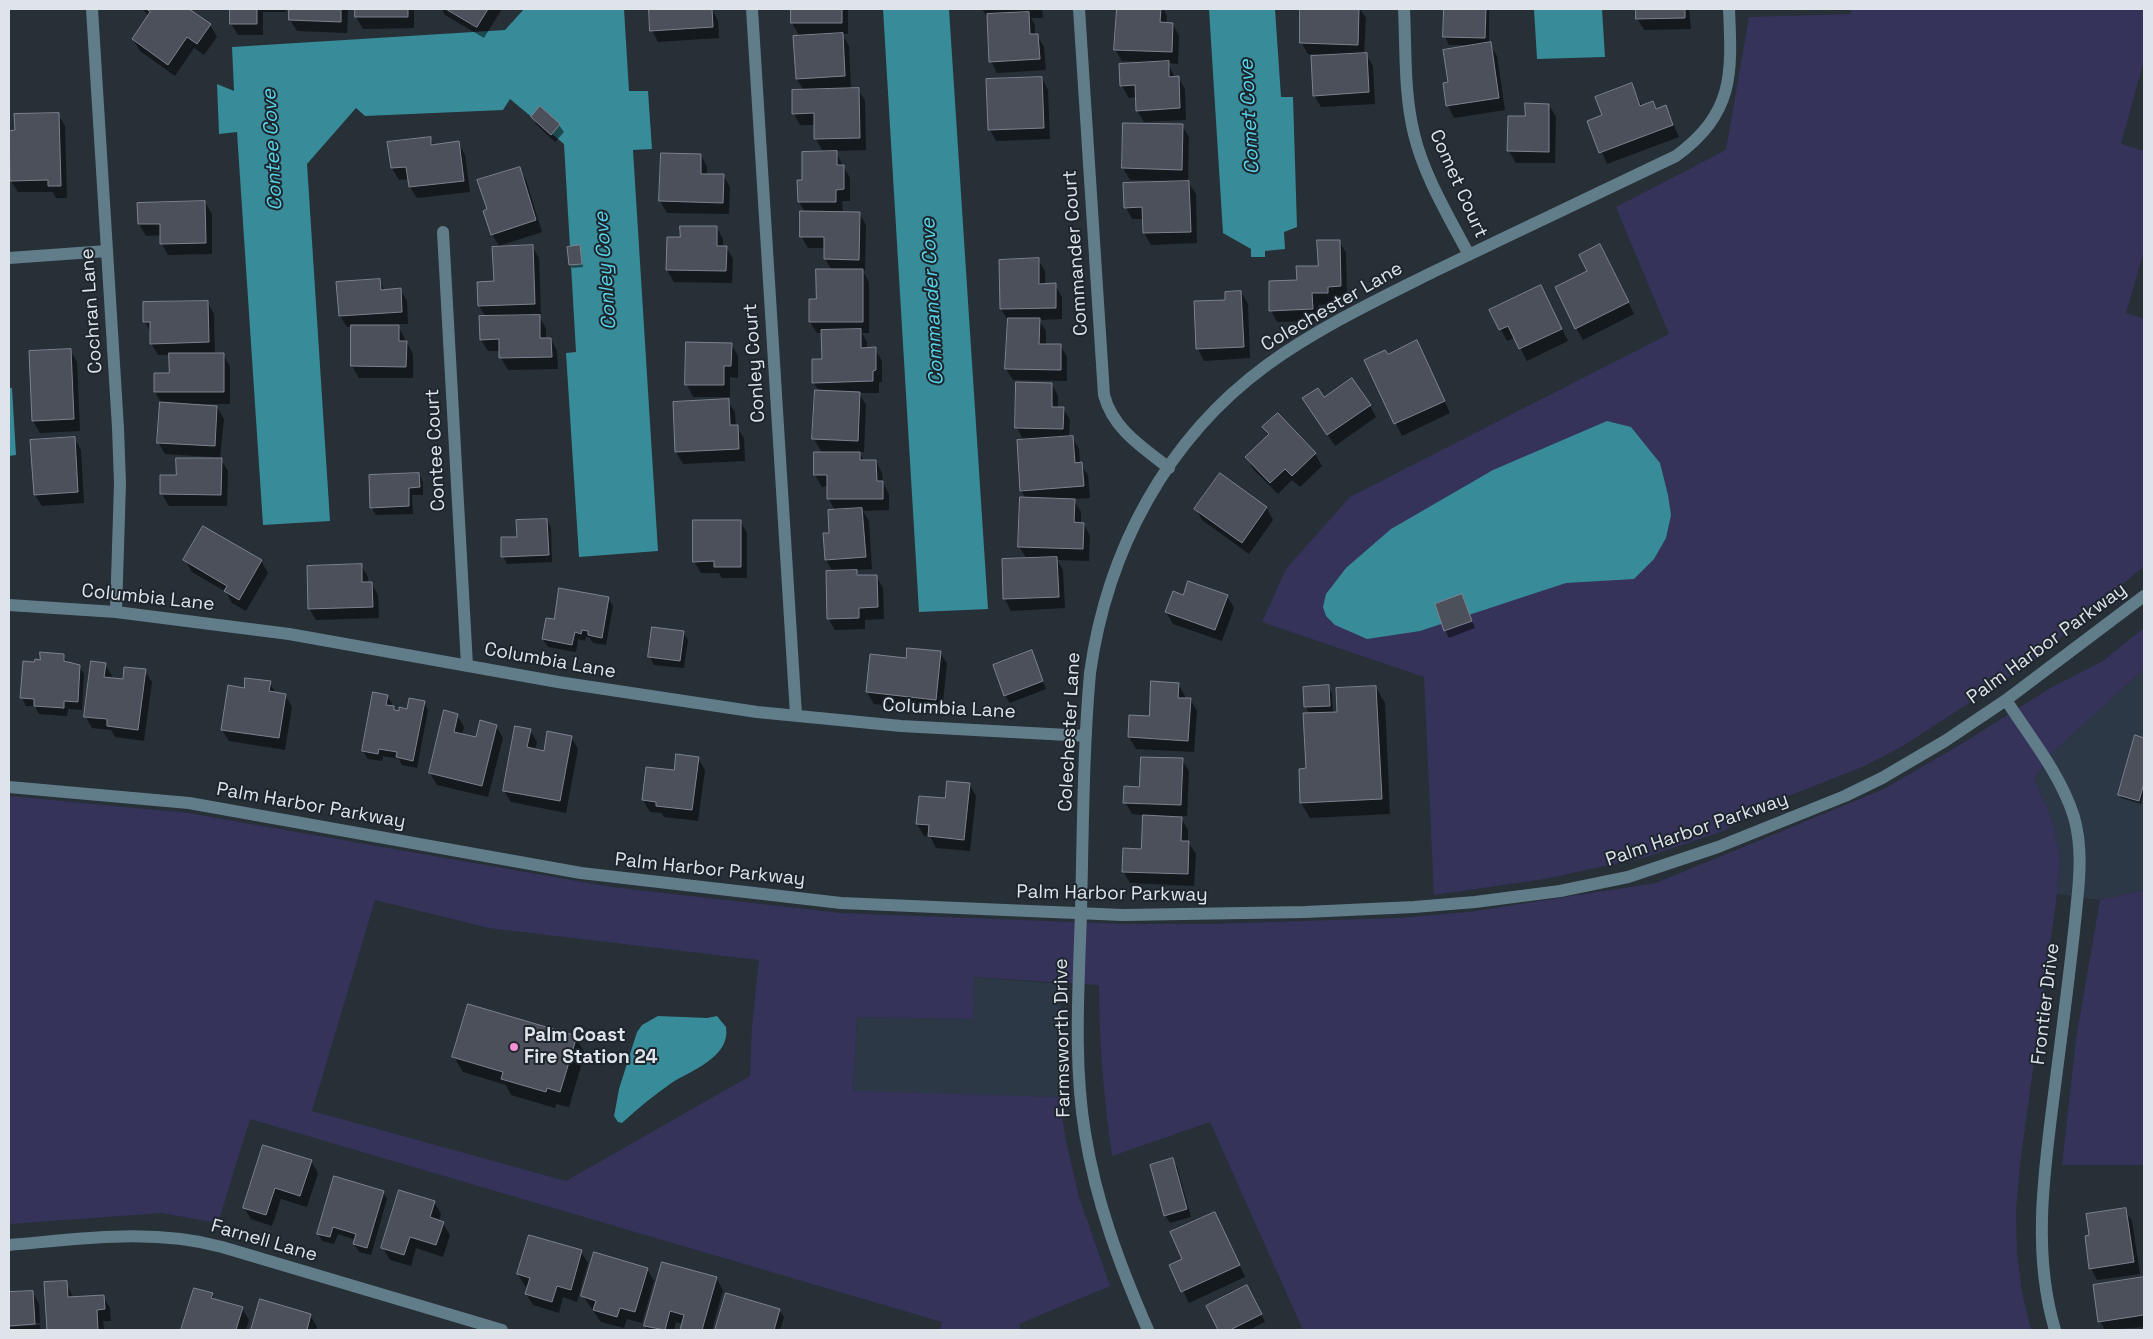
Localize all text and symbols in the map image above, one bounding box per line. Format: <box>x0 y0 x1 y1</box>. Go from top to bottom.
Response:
water label: Comet Cove <box>1235 59 1265 175</box>
water label: Contee Cove <box>258 89 288 211</box>
street label: Comet Court <box>1424 126 1492 242</box>
street label: Commander Court <box>1059 169 1093 337</box>
water label: Conley Cove <box>590 211 622 331</box>
water label: Commander Cove <box>917 218 949 386</box>
street label: Cochran Lane <box>76 248 108 374</box>
street label: Colechester Lane <box>1257 257 1407 357</box>
street label: Conley Court <box>739 303 771 423</box>
street label: Contee Court <box>421 388 451 512</box>
street label: Palm Harbor Parkway <box>1963 579 2131 709</box>
street label: Columbia Lane <box>80 580 216 616</box>
street label: Columbia Lane <box>482 638 618 684</box>
street label: Colechester Lane <box>1054 652 1086 812</box>
street label: Columbia Lane <box>882 694 1016 724</box>
street label: Palm Harbor Parkway <box>215 778 407 834</box>
street label: Palm Harbor Parkway <box>1603 788 1791 872</box>
street label: Palm Harbor Parkway <box>614 849 806 891</box>
street label: Palm Harbor Parkway <box>1016 881 1208 907</box>
street label: Frontier Drive <box>2027 942 2065 1066</box>
street label: Farmsworth Drive <box>1050 958 1076 1118</box>
place label: Palm Coast Fire Station 24 <box>524 1025 658 1069</box>
marker: Palm Coast Fire Station 24 <box>508 1041 520 1053</box>
street label: Farnell Lane <box>208 1215 320 1267</box>

